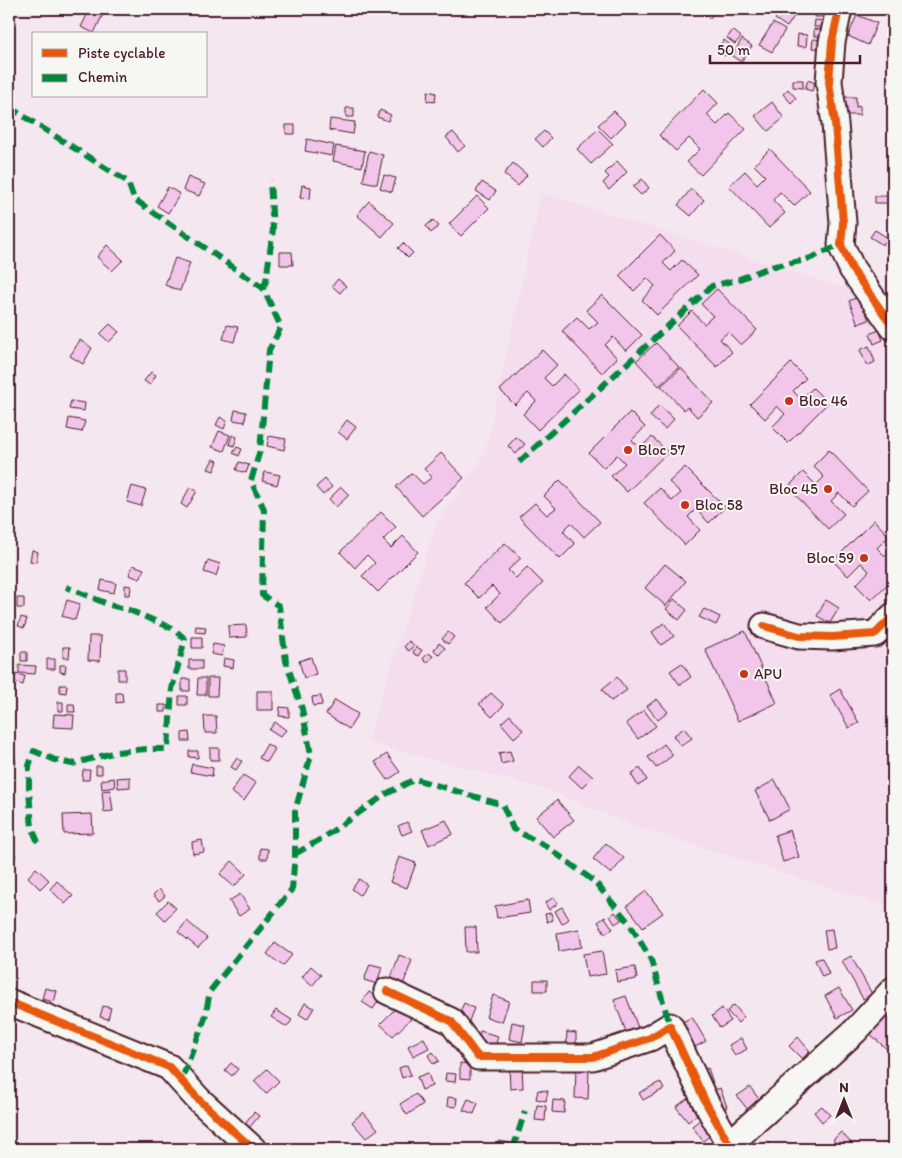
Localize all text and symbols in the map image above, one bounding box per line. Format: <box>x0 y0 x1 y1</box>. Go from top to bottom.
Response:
legend <box>32 32 208 98</box>
scale bar <box>710 32 860 64</box>
text: 50 m <box>717 41 750 59</box>
text: Piste cyclable <box>78 44 165 62</box>
text: Chemin <box>78 68 128 86</box>
place label: Bloc 46 <box>799 392 848 410</box>
marker: Bloc 46 <box>783 395 795 407</box>
place label: Bloc 57 <box>638 441 686 459</box>
marker: Bloc 57 <box>622 444 634 456</box>
place label: Bloc 45 <box>769 480 818 498</box>
marker: Bloc 45 <box>822 483 834 495</box>
place label: Bloc 58 <box>695 496 743 514</box>
marker: Bloc 58 <box>679 499 691 511</box>
place label: Bloc 59 <box>806 549 854 567</box>
marker: Bloc 59 <box>858 552 870 564</box>
place label: APU <box>754 665 782 683</box>
marker: APU <box>738 668 750 680</box>
north arrow <box>820 1076 870 1126</box>
text: N <box>839 1079 849 1096</box>

